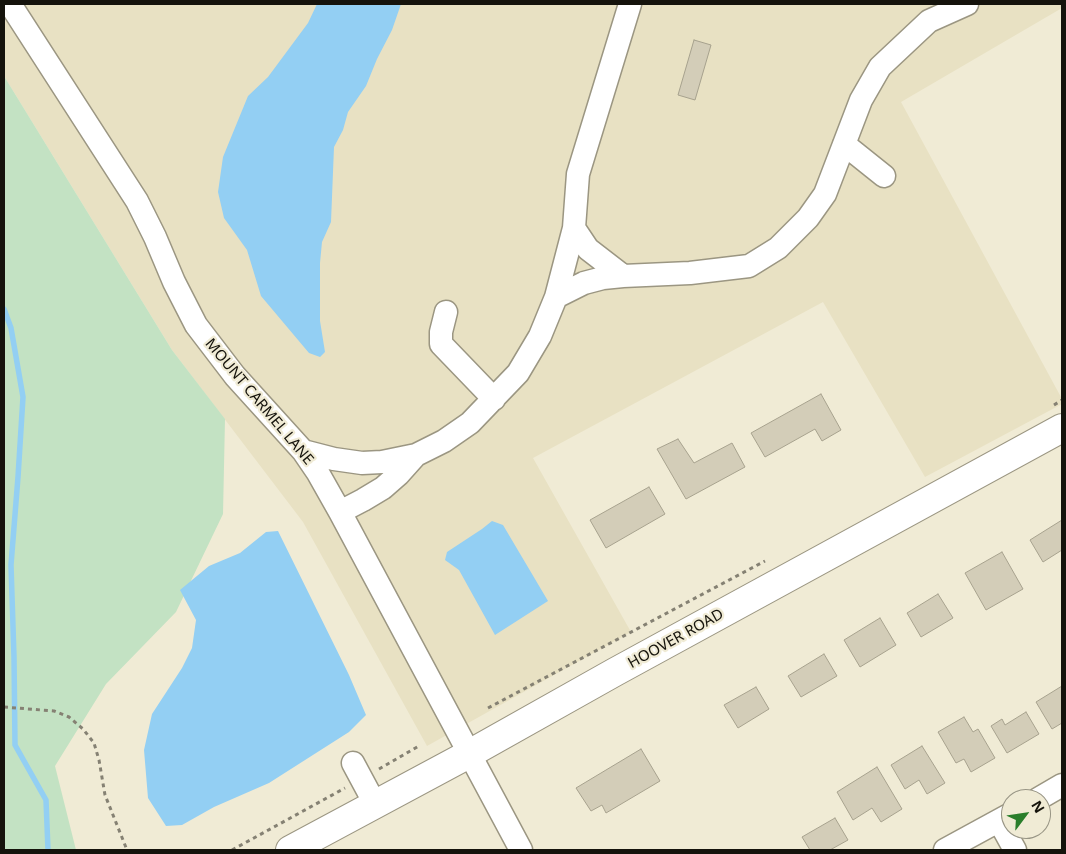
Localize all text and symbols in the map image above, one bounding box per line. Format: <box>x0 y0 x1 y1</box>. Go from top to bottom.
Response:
street label: MOUNT CARMEL LANE <box>201 335 317 469</box>
street label: HOOVER ROAD <box>625 605 727 673</box>
north arrow <box>1001 789 1051 839</box>
text: N <box>1027 797 1050 816</box>

